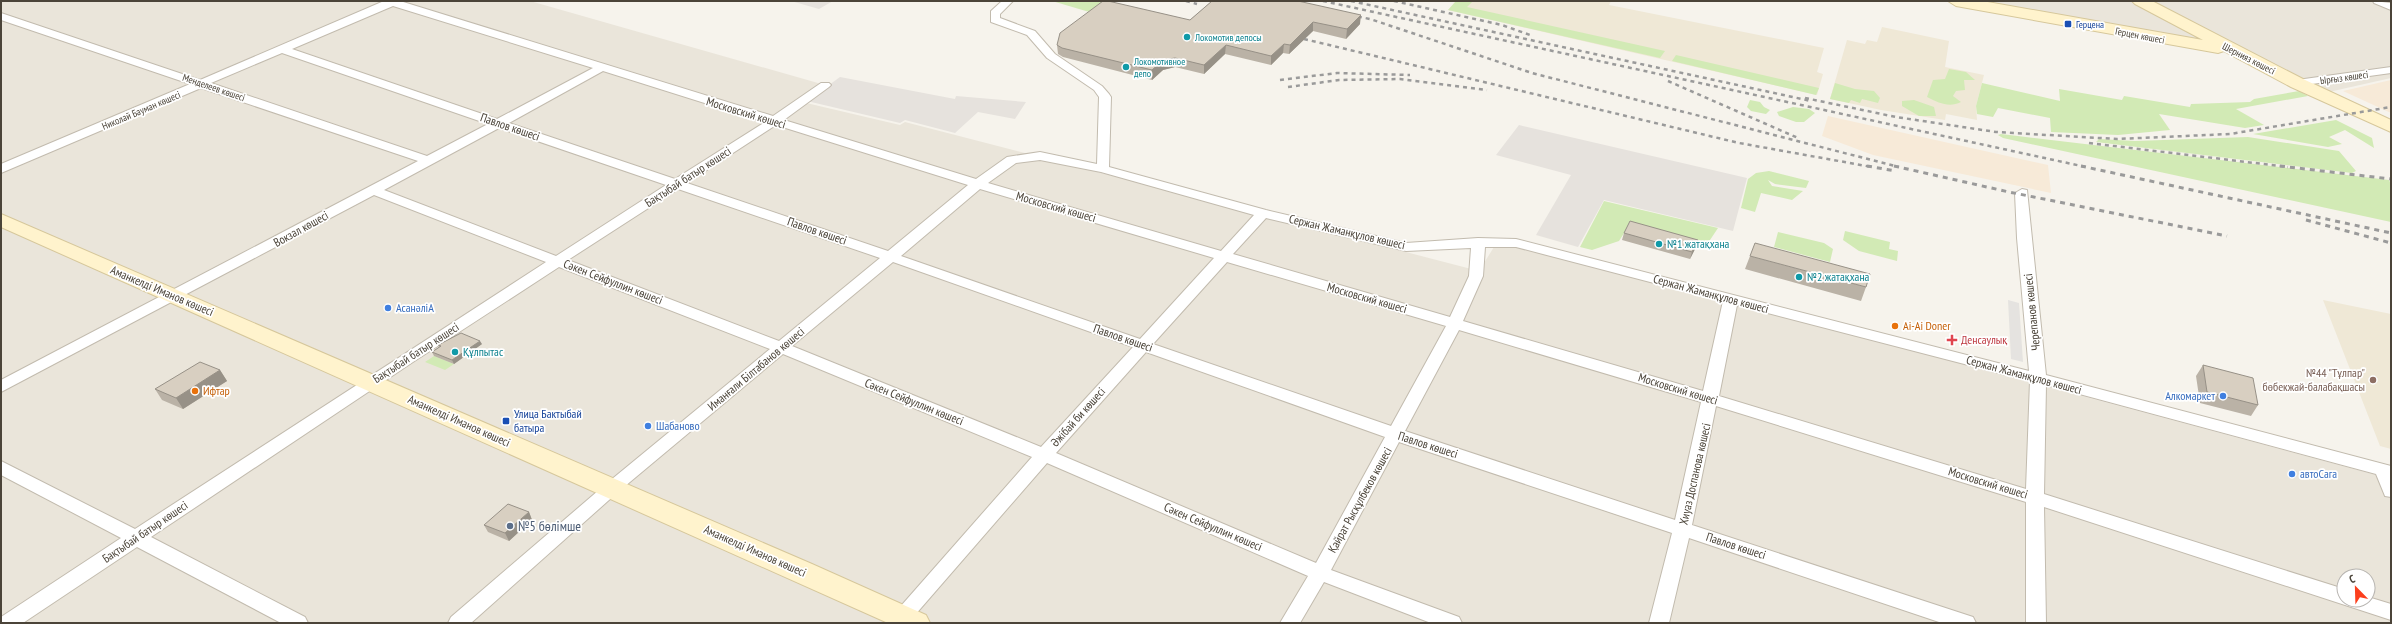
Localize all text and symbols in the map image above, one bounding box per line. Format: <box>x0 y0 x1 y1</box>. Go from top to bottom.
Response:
place label: Герцена <box>2076 18 2104 31</box>
marker: Герцена <box>2063 19 2073 29</box>
street label: Герцен көшесі <box>2114 24 2166 47</box>
place label: Локомотив депосы <box>1194 31 1262 44</box>
marker: Локомотив депосы <box>1182 32 1192 42</box>
street label: Шернияз көшесі <box>2220 40 2277 77</box>
place label: Локомотивное депо <box>1133 55 1185 80</box>
marker: Локомотивное депо <box>1121 62 1131 72</box>
street label: Ырғыз көшесі <box>2319 68 2369 87</box>
street label: Менделеев көшесі <box>181 71 247 104</box>
street label: Николай Бауман көшесі <box>100 88 182 133</box>
street label: Московский көшесі <box>705 93 788 132</box>
street label: Павлов көшесі <box>478 109 542 144</box>
street label: Бақтыбай батыр көшесі <box>642 143 734 210</box>
street label: Московский көшесі <box>1015 188 1098 225</box>
street label: Вокзал көшесі <box>271 207 331 250</box>
street label: Сержан Жаманқұлов көшесі <box>1288 211 1407 252</box>
street label: Павлов көшесі <box>785 213 849 248</box>
place label: №1 жатақхана <box>1667 236 1730 251</box>
marker: №1 жатақхана <box>1654 239 1664 249</box>
street label: Сәкен Сейфуллин көшесі <box>561 256 665 307</box>
street label: Аманкелді Иманов көшесі <box>108 262 216 319</box>
place label: №2 жатақхана <box>1807 269 1870 284</box>
street label: Сержан Жаманқұлов көшесі <box>1652 271 1770 316</box>
marker: №2 жатақхана <box>1794 272 1804 282</box>
street label: Черепанов көшесі <box>2020 273 2043 351</box>
street label: Московский көшесі <box>1326 279 1409 316</box>
place label: АсанәліА <box>396 300 434 315</box>
marker: АсанәліА <box>383 303 393 313</box>
place label: Ai-Ai Doner <box>1903 318 1951 333</box>
street label: Бақтыбай батыр көшесі <box>370 319 462 386</box>
street label: Павлов көшесі <box>1091 320 1155 355</box>
marker: Ai-Ai Doner <box>1890 321 1900 331</box>
street label: Иманғали Білтабанов көшесі <box>704 324 807 414</box>
place label: Денсаулық <box>1961 332 2007 347</box>
marker: Денсаулық <box>1946 334 1958 346</box>
place label: Құлпытас <box>463 344 504 359</box>
marker: Құлпытас <box>450 347 460 357</box>
street label: Сержан Жаманқұлов көшесі <box>1965 352 2083 397</box>
place label: №44 "Тұлпар" бөбекжай-балабақшасы <box>2263 365 2365 394</box>
street label: Московский көшесі <box>1637 369 1720 408</box>
street label: Сәкен Сейфуллин көшесі <box>863 375 966 428</box>
marker: №44 "Тұлпар" бөбекжай-балабақшасы <box>2368 375 2378 385</box>
place label: Ифтар <box>203 383 230 398</box>
street label: Әжібай би көшесі <box>1047 384 1108 449</box>
marker: Ифтар <box>190 386 200 396</box>
place label: Алкомаркет <box>2165 388 2215 403</box>
street label: Аманкелді Иманов көшесі <box>406 391 513 450</box>
marker: Алкомаркет <box>2218 391 2228 401</box>
place label: Улица Бактыбай батыра <box>514 406 582 435</box>
marker: Улица Бактыбай батыра <box>501 416 511 426</box>
place label: Шабаново <box>656 418 700 433</box>
marker: Шабаново <box>643 421 653 431</box>
street label: Хиуаз Доспанова көшесі <box>1676 422 1714 526</box>
street label: Павлов көшесі <box>1396 428 1460 461</box>
street label: Қайрат Рысқұлбеков көшесі <box>1324 444 1395 555</box>
street label: Московский көшесі <box>1947 463 2030 502</box>
place label: автоСага <box>2300 466 2337 481</box>
marker: автоСага <box>2287 469 2297 479</box>
street label: Бақтыбай батыр көшесі <box>99 497 190 566</box>
street label: Сәкен Сейфуллин көшесі <box>1162 499 1265 554</box>
place label: №5 бөлімше <box>518 517 581 535</box>
marker: №5 бөлімше <box>505 521 515 531</box>
street label: Аманкелді Иманов көшесі <box>702 521 809 580</box>
street label: Павлов көшесі <box>1704 529 1768 562</box>
north arrow <box>2336 568 2376 608</box>
text: С <box>2347 571 2357 586</box>

